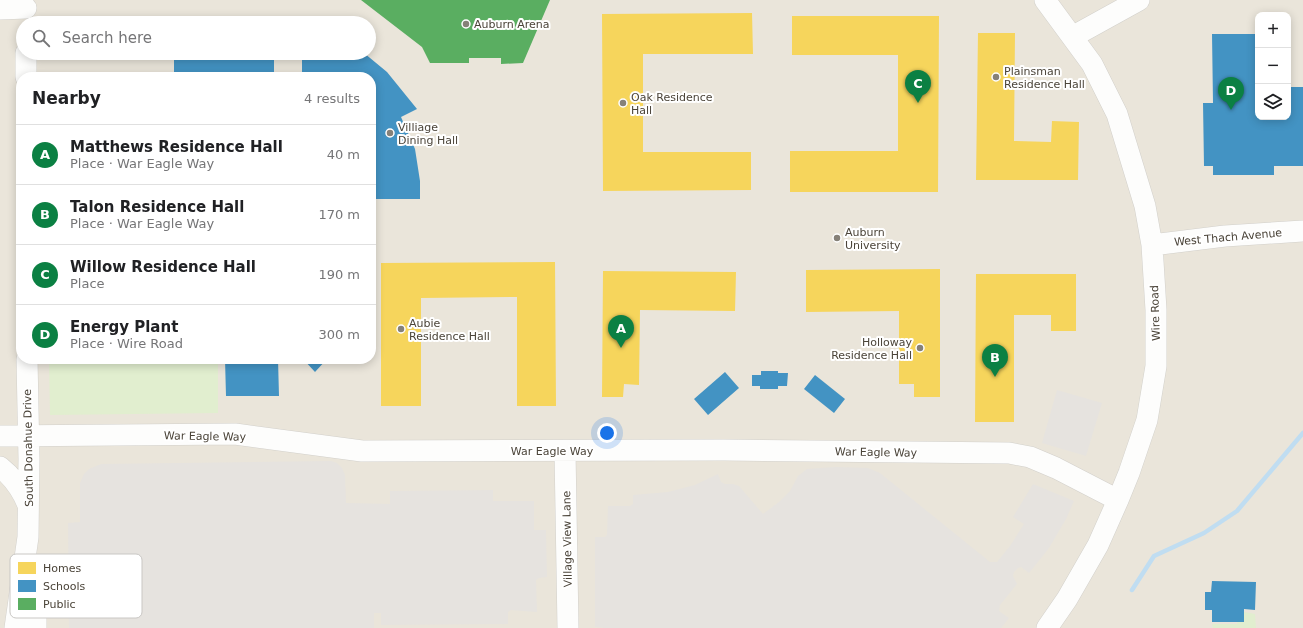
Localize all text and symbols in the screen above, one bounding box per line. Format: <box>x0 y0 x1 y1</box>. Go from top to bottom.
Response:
map controls <box>1255 12 1291 120</box>
button: + <box>1255 12 1291 48</box>
search box <box>16 16 376 60</box>
place label: Auburn Arena <box>474 18 550 31</box>
marker: Auburn Arena <box>461 19 471 29</box>
icon: search <box>30 27 52 49</box>
text: Search here <box>62 29 152 47</box>
button: − <box>1255 48 1291 84</box>
place label: Plainsman Residence Hall <box>1004 65 1085 91</box>
pin: C <box>905 70 931 103</box>
marker: Plainsman Residence Hall <box>991 72 1001 82</box>
pin: D <box>1218 77 1244 110</box>
button: layers <box>1255 84 1291 120</box>
text: Nearby <box>32 88 101 108</box>
text: 4 results <box>304 91 360 106</box>
place label: Oak Residence Hall <box>631 91 713 117</box>
marker: Oak Residence Hall <box>618 98 628 108</box>
place label: Villiage Dining Hall <box>398 121 458 147</box>
marker: Villiage Dining Hall <box>385 128 395 138</box>
text: Matthews Residence Hall <box>70 138 283 156</box>
text: A <box>40 147 50 162</box>
text: 40 m <box>327 147 360 162</box>
text: Place · War Eagle Way <box>70 156 214 171</box>
text: Talon Residence Hall <box>70 198 244 216</box>
text: B <box>40 207 50 222</box>
text: 170 m <box>318 207 360 222</box>
text: Place · War Eagle Way <box>70 216 214 231</box>
place label: Auburn University <box>845 226 901 252</box>
street label: West Thach Avenue <box>1174 226 1283 249</box>
marker: Auburn University <box>832 233 842 243</box>
text: Willow Residence Hall <box>70 258 256 276</box>
text: C <box>40 267 50 282</box>
text: 190 m <box>318 267 360 282</box>
text: Place <box>70 276 105 291</box>
street label: Wire Road <box>1148 285 1163 341</box>
pin: A <box>608 315 634 348</box>
place label: Aubie Residence Hall <box>409 317 490 343</box>
text: Energy Plant <box>70 318 178 336</box>
marker: Aubie Residence Hall <box>396 324 406 334</box>
text: D <box>40 327 50 342</box>
text: 300 m <box>318 327 360 342</box>
text: Place · Wire Road <box>70 336 183 351</box>
place label: Holloway Residence Hall <box>831 336 912 362</box>
marker: Holloway Residence Hall <box>915 343 925 353</box>
pin: B <box>982 344 1008 377</box>
street label: South Donahue Drive <box>21 389 36 507</box>
your location <box>597 423 617 443</box>
street label: War Eagle Way <box>164 429 247 444</box>
street label: War Eagle Way <box>511 445 594 458</box>
street label: War Eagle Way <box>835 445 918 460</box>
street label: Village View Lane <box>560 490 575 587</box>
legend <box>10 554 142 618</box>
text: Homes <box>43 562 81 575</box>
text: Schools <box>43 580 86 593</box>
text: Public <box>43 598 76 611</box>

